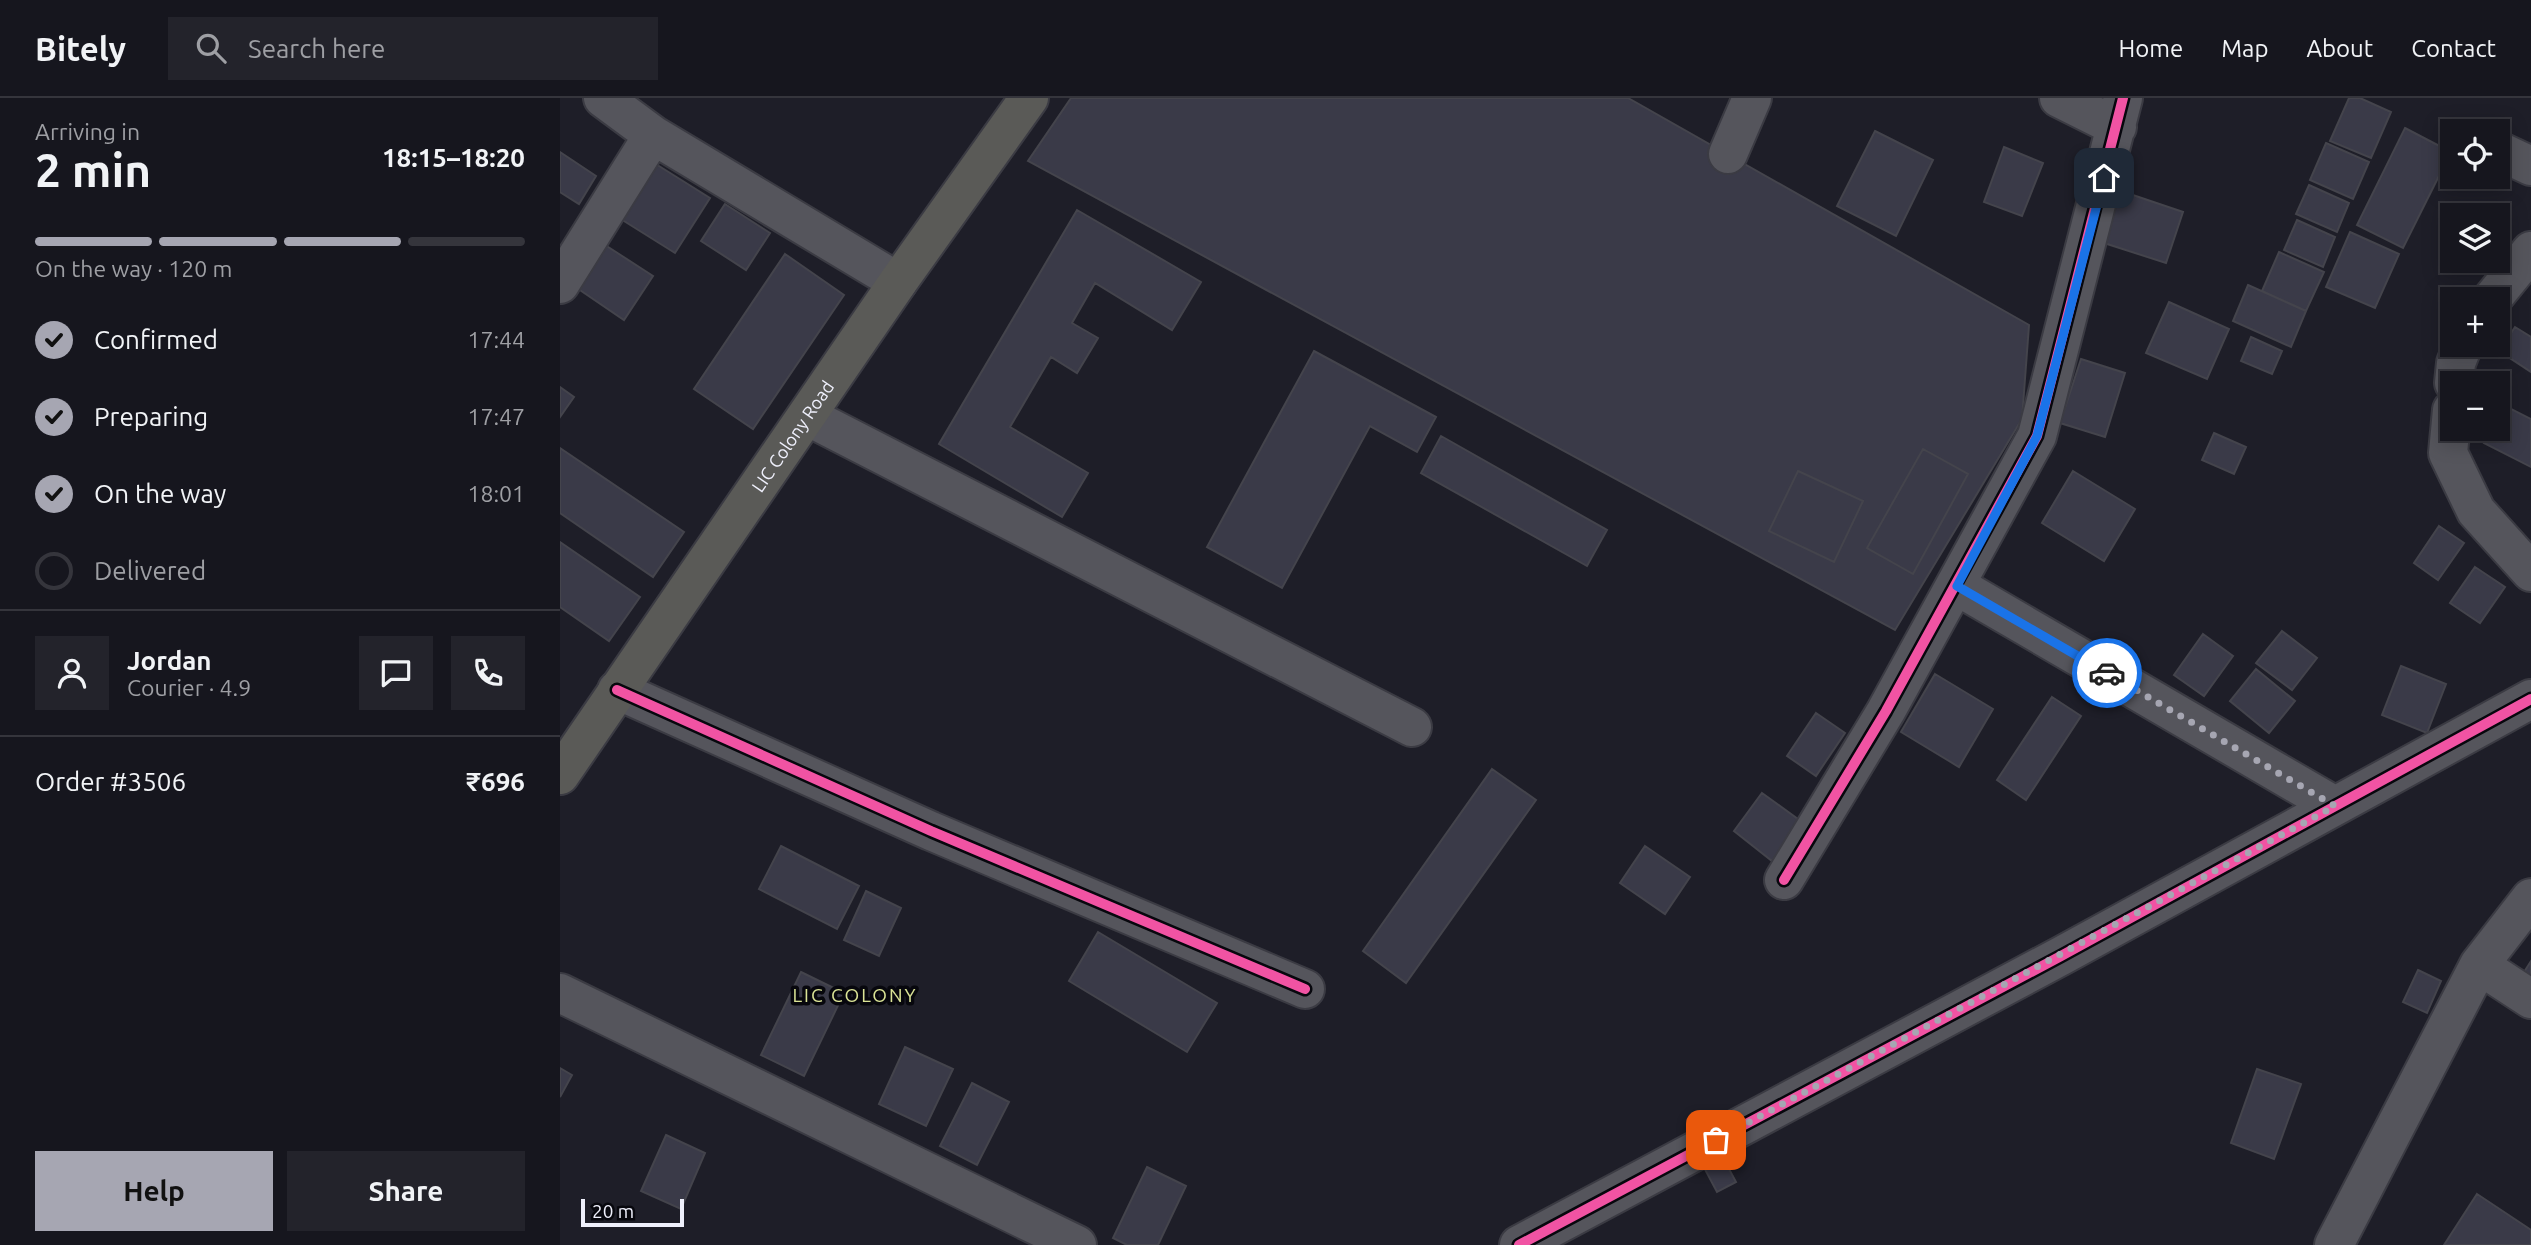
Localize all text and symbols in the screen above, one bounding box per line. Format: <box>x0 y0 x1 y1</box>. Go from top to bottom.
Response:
search box <box>168 17 658 80</box>
icon: search <box>192 29 230 67</box>
text: Bitely <box>35 30 126 67</box>
text: Search here <box>248 34 385 63</box>
text: Home <box>2118 35 2183 62</box>
text: Map <box>2221 35 2268 62</box>
text: About <box>2306 35 2373 62</box>
text: Contact <box>2411 35 2496 62</box>
text: Arriving in <box>35 119 140 144</box>
map controls <box>2440 119 2510 441</box>
button: locate <box>2440 119 2510 189</box>
text: 18:15–18:20 <box>382 143 525 172</box>
text: 2 min <box>35 144 151 196</box>
pin <box>2074 148 2134 208</box>
icon: home <box>2085 159 2123 197</box>
button: layers <box>2440 203 2510 273</box>
text: On the way · 120 m <box>35 256 232 281</box>
button: + <box>2440 287 2510 357</box>
icon: check <box>35 321 73 359</box>
text: Confirmed <box>94 325 218 354</box>
text: 17:44 <box>467 327 525 352</box>
button: − <box>2440 371 2510 441</box>
street label: LIC Colony Road <box>747 377 837 495</box>
icon: check <box>35 398 73 436</box>
text: Preparing <box>94 402 208 431</box>
text: 17:47 <box>467 404 525 429</box>
icon: check <box>35 475 73 513</box>
text: On the way <box>94 479 226 508</box>
text: 18:01 <box>467 481 525 506</box>
text: Delivered <box>94 556 206 585</box>
button: person <box>35 636 109 710</box>
button: chat <box>359 636 433 710</box>
button: phone <box>451 636 525 710</box>
courier <box>2072 638 2142 708</box>
text: Jordan <box>127 646 212 675</box>
icon: car <box>2088 654 2126 692</box>
text: Courier · 4.9 <box>127 675 251 700</box>
text: Order #3506 <box>35 767 186 796</box>
text: ₹696 <box>466 767 525 796</box>
district label: LIC COLONY <box>792 984 918 1006</box>
pin <box>1686 1110 1746 1170</box>
icon: bag <box>1697 1121 1735 1159</box>
button: Help <box>35 1151 273 1231</box>
button: Share <box>287 1151 525 1231</box>
scale bar <box>581 1196 684 1228</box>
text: 20 m <box>592 1200 634 1222</box>

